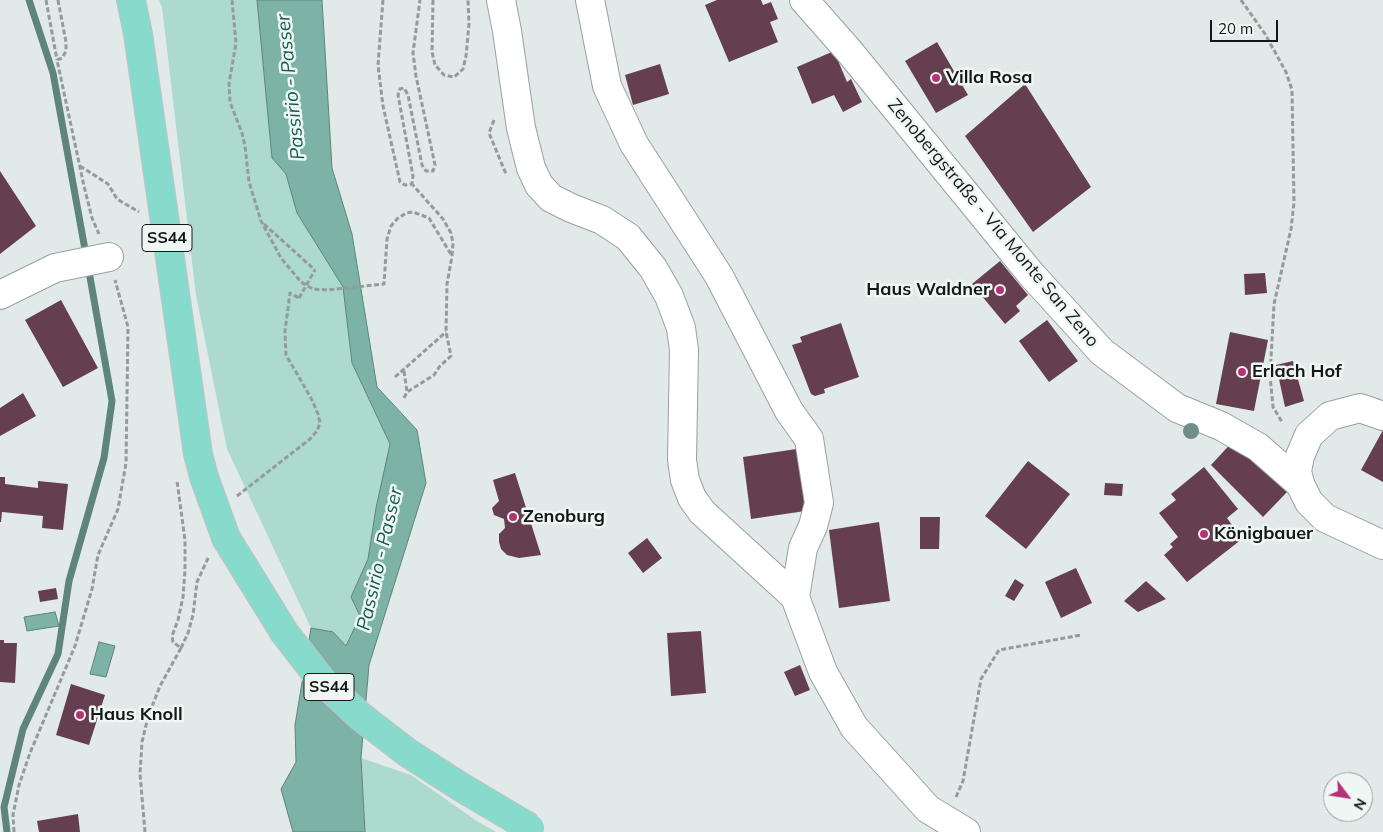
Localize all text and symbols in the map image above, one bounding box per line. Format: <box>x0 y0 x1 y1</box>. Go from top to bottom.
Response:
scale bar <box>1213 10 1280 42</box>
water label: Passirio - Passer <box>272 13 310 161</box>
text: 20 m <box>1218 19 1253 38</box>
place label: Villa Rosa <box>946 67 1032 89</box>
marker: Villa Rosa <box>930 72 942 84</box>
street label: Zenobergstraße - Via Monte San Zeno <box>883 95 1103 351</box>
road number: SS44 <box>142 224 192 252</box>
place label: Haus Waldner <box>866 279 990 301</box>
marker: Haus Waldner <box>994 284 1006 296</box>
place label: Erlach Hof <box>1252 361 1342 383</box>
marker: Erlach Hof <box>1236 366 1248 378</box>
water label: Passirio - Passer <box>352 485 408 633</box>
place label: Zenoburg <box>523 506 605 528</box>
marker: Zenoburg <box>507 511 519 523</box>
place label: Königbauer <box>1214 523 1313 545</box>
marker: Königbauer <box>1198 528 1210 540</box>
road number: SS44 <box>304 674 354 700</box>
place label: Haus Knoll <box>90 704 183 726</box>
marker: Haus Knoll <box>74 709 86 721</box>
north arrow <box>1323 772 1373 822</box>
text: N <box>1350 795 1370 813</box>

